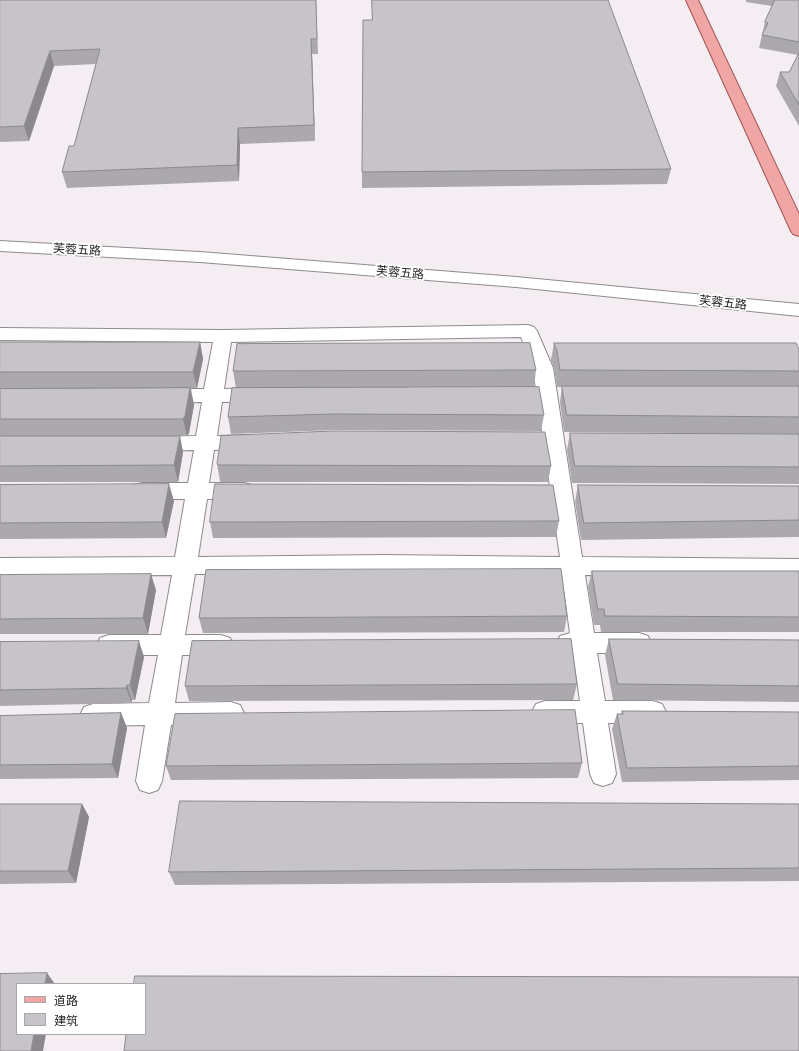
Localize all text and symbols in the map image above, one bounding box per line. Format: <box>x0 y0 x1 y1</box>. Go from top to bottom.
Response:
street label: 芙蓉五路 <box>53 242 101 258</box>
street label: 芙蓉五路 <box>375 264 425 282</box>
street label: 芙蓉五路 <box>698 293 748 313</box>
legend <box>16 983 146 1035</box>
text: 道路 <box>54 993 78 1008</box>
text: 建筑 <box>54 1013 78 1028</box>

